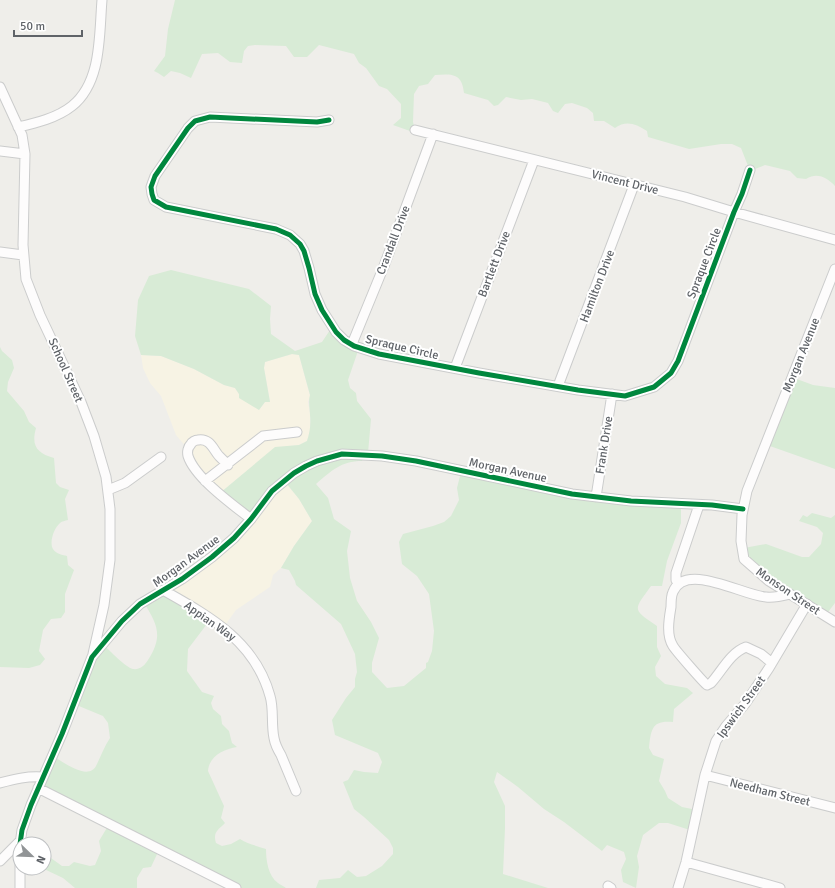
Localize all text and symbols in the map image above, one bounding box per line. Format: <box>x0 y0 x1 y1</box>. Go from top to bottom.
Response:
scale bar <box>14 12 82 38</box>
text: 50 m <box>20 19 45 34</box>
street label: Vincent Drive <box>590 167 660 198</box>
street label: Crandall Drive <box>373 203 414 277</box>
street label: Spraque Circle <box>684 226 725 301</box>
street label: Bartlett Drive <box>475 229 514 299</box>
street label: Hamilton Drive <box>577 248 618 325</box>
street label: Morgan Avenue <box>780 316 823 395</box>
street label: Spraque Circle <box>364 332 440 363</box>
street label: School Street <box>45 336 86 405</box>
street label: Frank Drive <box>593 415 616 475</box>
street label: Morgan Avenue <box>468 455 548 486</box>
street label: Morgan Avenue <box>150 532 223 591</box>
street label: Monson Street <box>753 564 823 618</box>
street label: Appian Way <box>181 598 239 645</box>
street label: Ipswich Street <box>714 673 769 741</box>
street label: Needham Street <box>728 775 812 810</box>
north arrow <box>12 836 52 876</box>
text: N <box>33 854 48 866</box>

